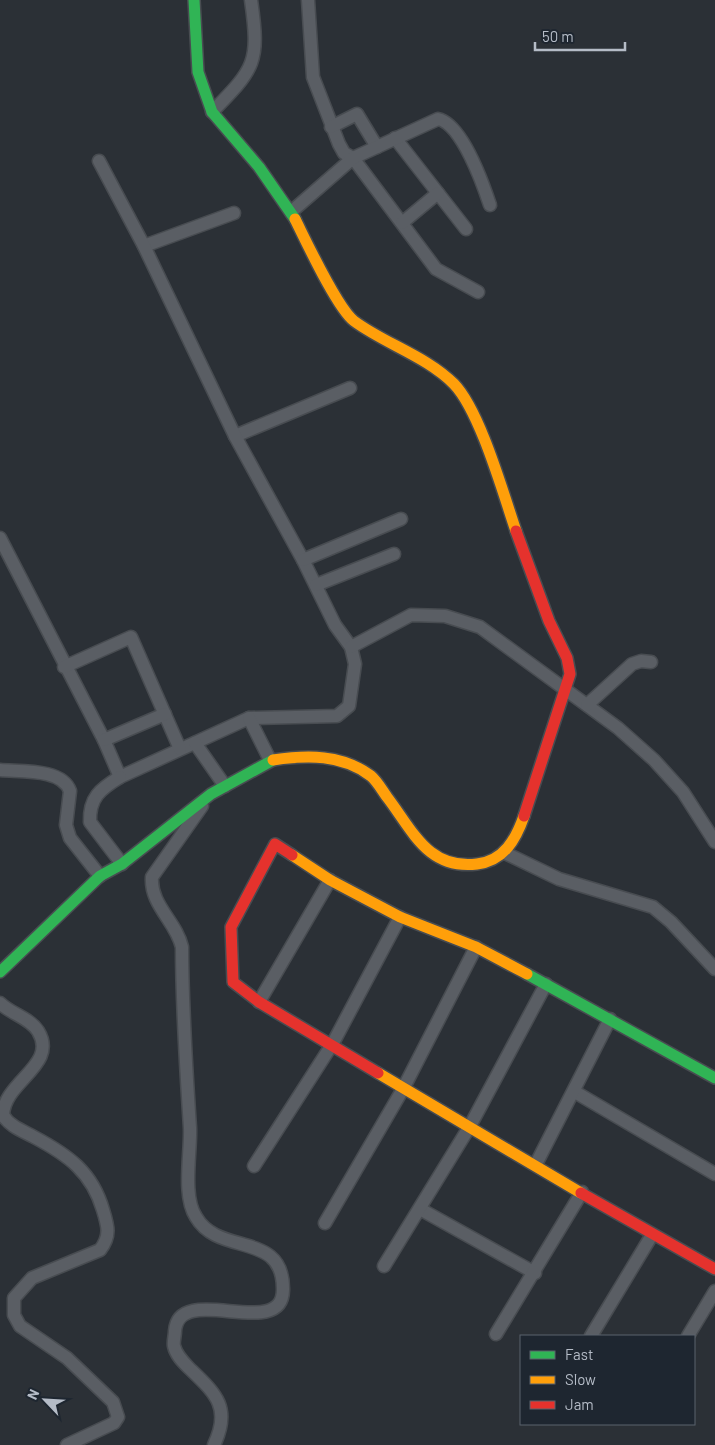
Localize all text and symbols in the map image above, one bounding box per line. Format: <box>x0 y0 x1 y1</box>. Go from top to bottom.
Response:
scale bar <box>535 20 625 52</box>
text: 50 m <box>542 27 574 45</box>
legend <box>520 1335 695 1425</box>
text: Fast <box>565 1345 593 1363</box>
text: Slow <box>565 1370 596 1388</box>
north arrow <box>20 1375 70 1425</box>
text: N <box>23 1386 42 1402</box>
text: Jam <box>565 1395 594 1413</box>

